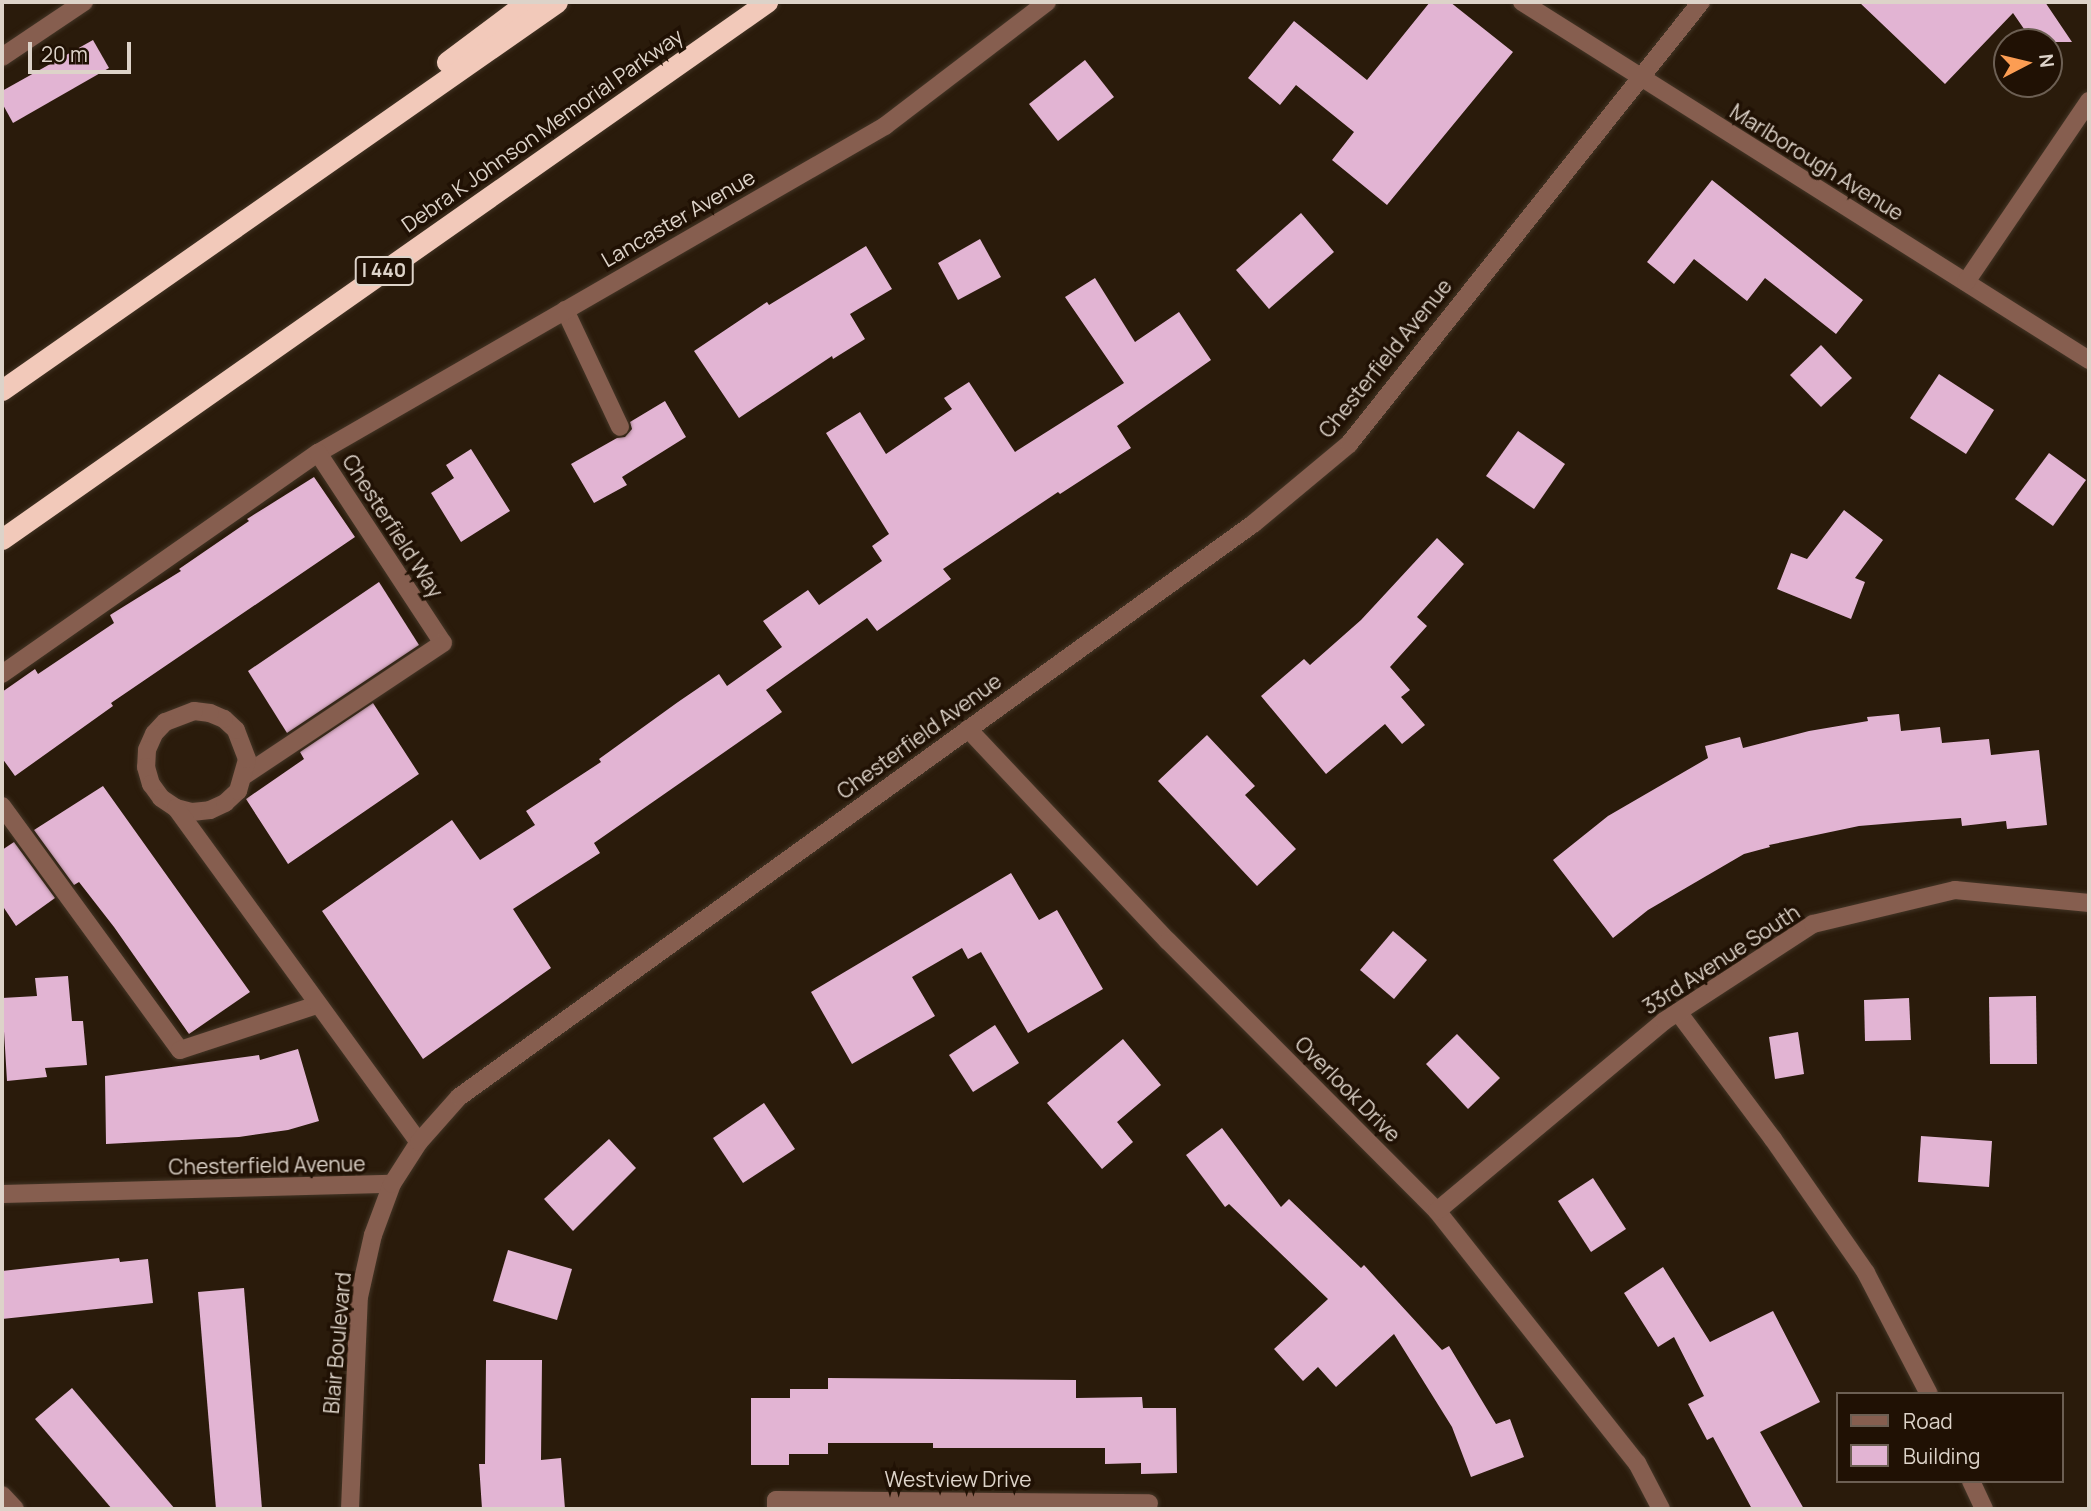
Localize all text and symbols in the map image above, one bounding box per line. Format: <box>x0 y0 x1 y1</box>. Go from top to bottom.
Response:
street label: Debra K Johnson Memorial Parkway <box>396 23 688 237</box>
scale bar <box>32 28 135 72</box>
north arrow <box>1993 28 2063 98</box>
text: 20 m <box>41 40 88 68</box>
text: N <box>2033 52 2061 69</box>
street label: Marlborough Avenue <box>1726 98 1908 226</box>
street label: Lancaster Avenue <box>597 164 759 272</box>
road number: I 440 <box>354 256 414 286</box>
street label: Chesterfield Avenue <box>1313 274 1457 442</box>
street label: Chesterfield Way <box>337 450 449 602</box>
street label: Chesterfield Avenue <box>832 668 1006 804</box>
street label: 33rd Avenue South <box>1638 899 1804 1019</box>
street label: Overlook Drive <box>1290 1031 1406 1147</box>
street label: Chesterfield Avenue <box>168 1151 366 1179</box>
street label: Blair Boulevard <box>318 1271 356 1415</box>
legend <box>1836 1392 2063 1483</box>
text: Road <box>1903 1407 1953 1435</box>
text: Building <box>1903 1442 1980 1470</box>
street label: Westview Drive <box>885 1466 1031 1492</box>

